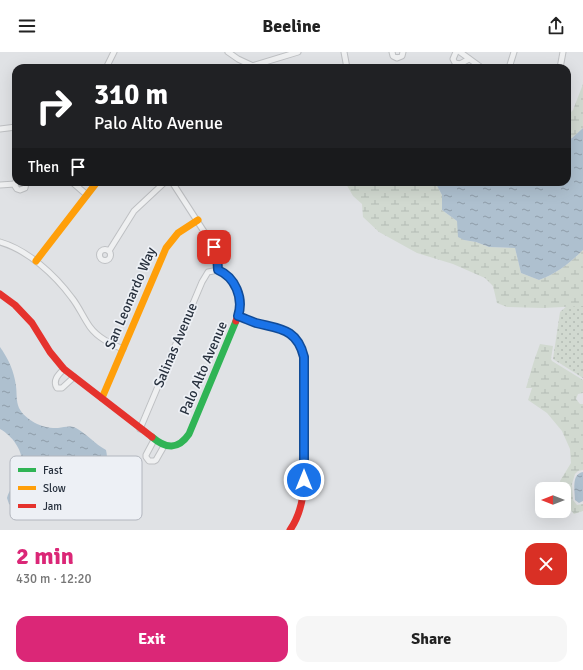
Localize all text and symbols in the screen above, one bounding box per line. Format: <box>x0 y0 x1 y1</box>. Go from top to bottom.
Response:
icon: menu <box>16 15 38 37</box>
text: Beeline <box>262 15 321 37</box>
icon: share <box>545 15 567 37</box>
text: 310 m <box>94 78 168 112</box>
icon: right <box>28 80 80 132</box>
text: Palo Alto Avenue <box>94 112 223 134</box>
icon: arrive <box>67 156 89 178</box>
text: Then <box>28 158 59 176</box>
pin <box>197 230 231 264</box>
icon: arrive <box>203 236 225 258</box>
street label: San Leonardo Way <box>101 244 160 352</box>
street label: Salinas Avenue <box>150 300 201 390</box>
street label: Palo Alto Avenue <box>176 319 231 418</box>
legend <box>10 456 142 520</box>
position arrow <box>283 459 325 501</box>
text: Fast <box>43 464 63 477</box>
text: Slow <box>43 482 66 495</box>
north arrow <box>535 482 571 518</box>
map controls <box>535 482 571 518</box>
text: Jam <box>43 500 62 513</box>
text: 2 min <box>16 541 74 571</box>
button: close <box>525 543 567 585</box>
text: 430 m · 12:20 <box>16 571 92 587</box>
button: Exit <box>16 616 288 662</box>
button: Share <box>296 616 567 662</box>

